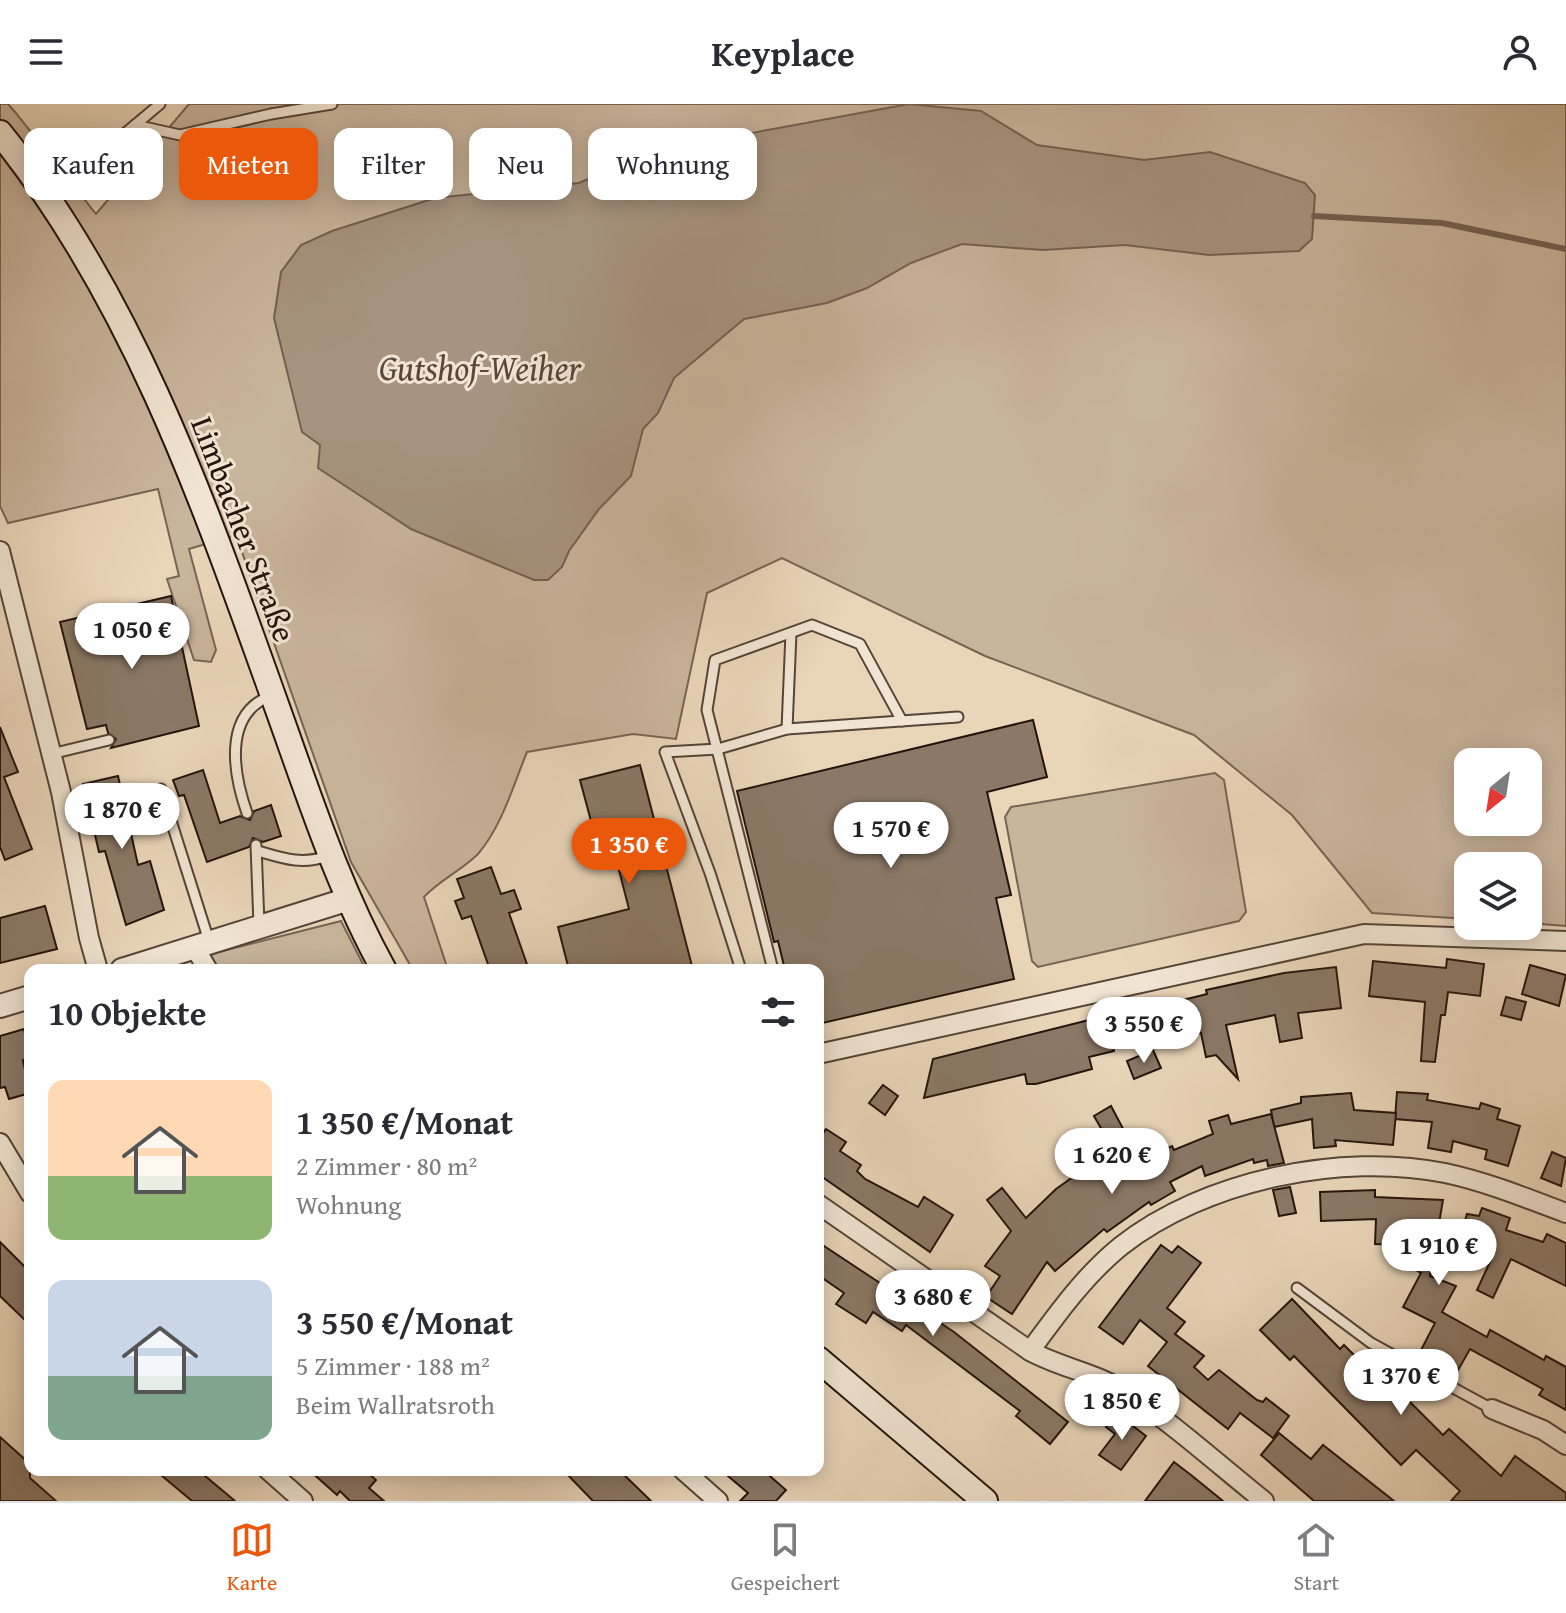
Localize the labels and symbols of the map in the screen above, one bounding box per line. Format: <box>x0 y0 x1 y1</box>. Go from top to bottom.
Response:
water label: Gutshof-Weiher <box>379 343 582 392</box>
street label: Limbacher Straße <box>179 409 309 649</box>
pin: 1 050 € <box>58 603 206 671</box>
north arrow <box>1454 748 1542 836</box>
pin: 1 870 € <box>48 783 196 851</box>
pin: 1 570 € <box>817 802 965 870</box>
pin: 1 350 € <box>555 818 703 886</box>
pin: 3 550 € <box>1070 997 1218 1065</box>
pin: 1 620 € <box>1038 1128 1186 1196</box>
pin: 1 910 € <box>1365 1219 1513 1287</box>
pin: 3 680 € <box>859 1270 1007 1338</box>
pin: 1 370 € <box>1327 1349 1475 1417</box>
pin: 1 850 € <box>1048 1374 1196 1442</box>

